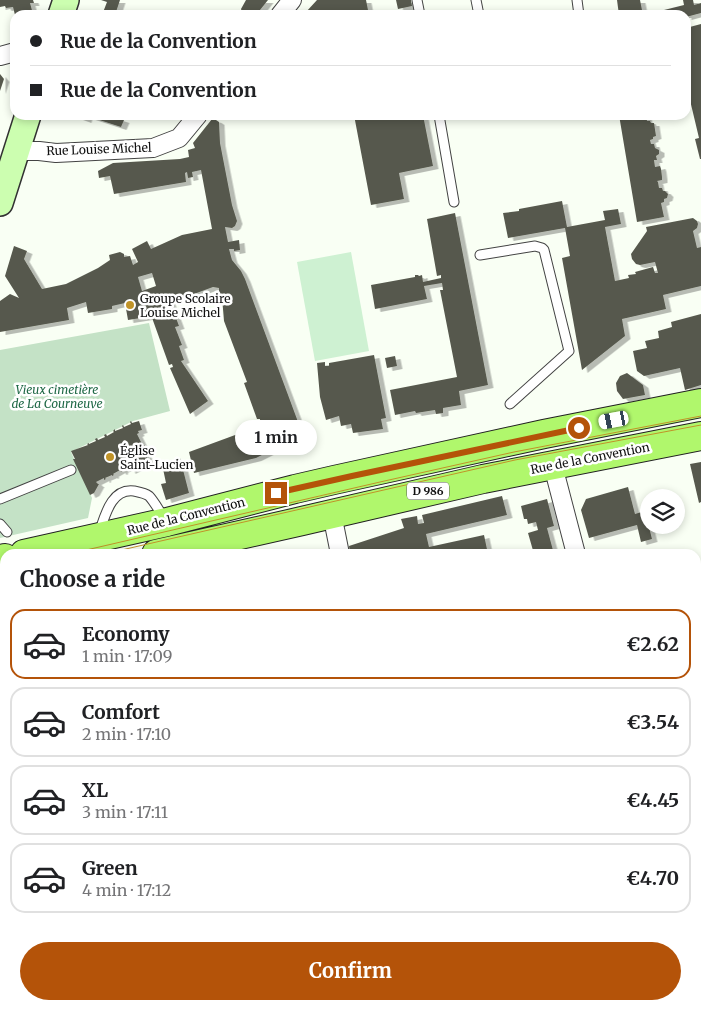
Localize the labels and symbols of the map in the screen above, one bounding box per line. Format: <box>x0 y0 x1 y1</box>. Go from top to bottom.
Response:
street label: Rue Louise Michel <box>46 140 152 158</box>
place label: Groupe Scolaire Louise Michel <box>140 291 230 320</box>
marker: Groupe Scolaire Louise Michel <box>124 299 136 311</box>
park label: Vieux cimetière de La Courneuve <box>11 382 103 411</box>
car <box>597 410 630 430</box>
route start <box>568 417 590 439</box>
callout: 1 min <box>235 420 317 456</box>
street label: Rue de la Convention <box>529 439 651 477</box>
place label: Église Saint-Lucien <box>120 443 193 472</box>
marker: Église Saint-Lucien <box>104 451 116 463</box>
route end <box>265 482 287 504</box>
road number: D 986 <box>407 482 449 500</box>
street label: Rue de la Convention <box>126 494 246 538</box>

